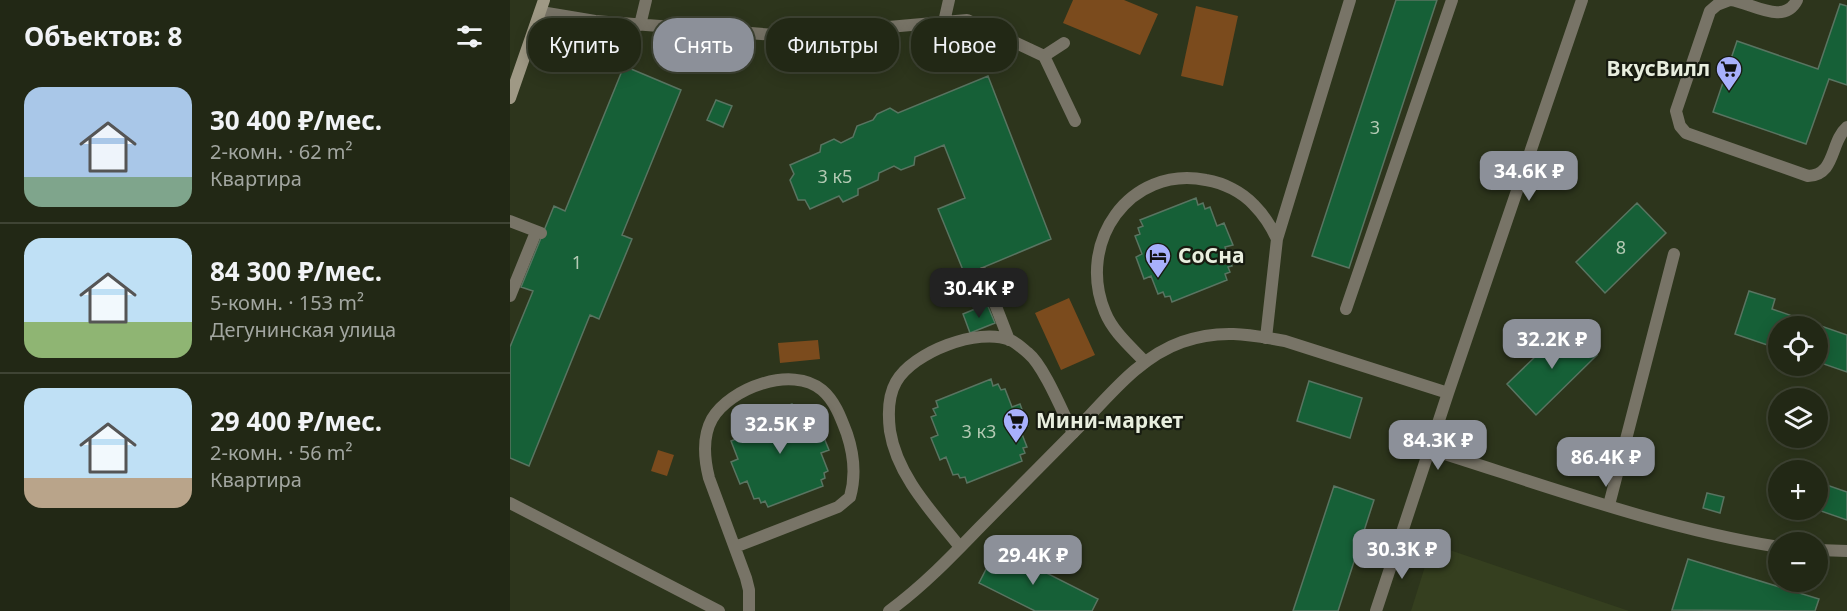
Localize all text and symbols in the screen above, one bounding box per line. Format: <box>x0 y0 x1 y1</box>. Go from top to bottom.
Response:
text: Объектов: 8 <box>24 18 182 54</box>
chip: Купить <box>528 18 641 72</box>
chip: Снять <box>653 18 754 72</box>
chip: Фильтры <box>766 18 899 72</box>
chip: Новое <box>911 18 1017 72</box>
icon: filters <box>453 20 486 53</box>
place label: ВкусВилл <box>1607 54 1710 82</box>
supermarket icon: ВкусВилл <box>1714 54 1744 92</box>
text: 30 400 ₽/мес. <box>210 102 382 138</box>
icon: home <box>72 111 144 183</box>
house number: 3 <box>1370 115 1380 139</box>
text: 2-комн. · 62 m² <box>210 138 353 165</box>
pin: 34.6K ₽ <box>1474 151 1584 202</box>
text: 34.6K ₽ <box>1494 157 1564 184</box>
house number: 3 к5 <box>818 164 852 188</box>
text: Квартира <box>210 165 302 192</box>
house number: 8 <box>1616 235 1626 259</box>
hotel icon: СоСна <box>1143 241 1173 279</box>
place label: СоСна <box>1178 241 1244 269</box>
house number: 1 <box>572 250 582 274</box>
text: 84 300 ₽/мес. <box>210 253 382 289</box>
icon: home <box>72 262 144 334</box>
pin: 30.4K ₽ <box>924 268 1034 319</box>
text: 30.4K ₽ <box>944 274 1014 301</box>
text: 5-комн. · 153 m² <box>210 289 364 316</box>
text: Дегунинская улица <box>210 316 396 343</box>
map controls <box>1768 316 1828 592</box>
button: locate <box>1768 316 1828 376</box>
pin: 32.2K ₽ <box>1497 319 1607 370</box>
text: 32.2K ₽ <box>1517 325 1587 352</box>
button: layers <box>1768 388 1828 448</box>
text: 29 400 ₽/мес. <box>210 403 382 439</box>
pin: 32.5K ₽ <box>725 404 835 455</box>
supermarket icon: Мини-маркет <box>1001 406 1031 444</box>
place label: Мини-маркет <box>1036 406 1184 434</box>
text: 32.5K ₽ <box>745 410 815 437</box>
icon: home <box>72 412 144 484</box>
house number: 3 к3 <box>962 419 996 443</box>
pin: 84.3K ₽ <box>1383 420 1493 471</box>
text: 84.3K ₽ <box>1403 426 1473 453</box>
pin: 86.4K ₽ <box>1551 437 1661 488</box>
text: 2-комн. · 56 m² <box>210 439 353 466</box>
text: 86.4K ₽ <box>1571 443 1641 470</box>
button: + <box>1768 460 1828 520</box>
text: Квартира <box>210 466 302 493</box>
pin: 30.3K ₽ <box>1347 529 1457 580</box>
button: − <box>1768 532 1828 592</box>
pin: 29.4K ₽ <box>978 535 1088 586</box>
text: 30.3K ₽ <box>1367 535 1437 562</box>
text: 29.4K ₽ <box>998 541 1068 568</box>

